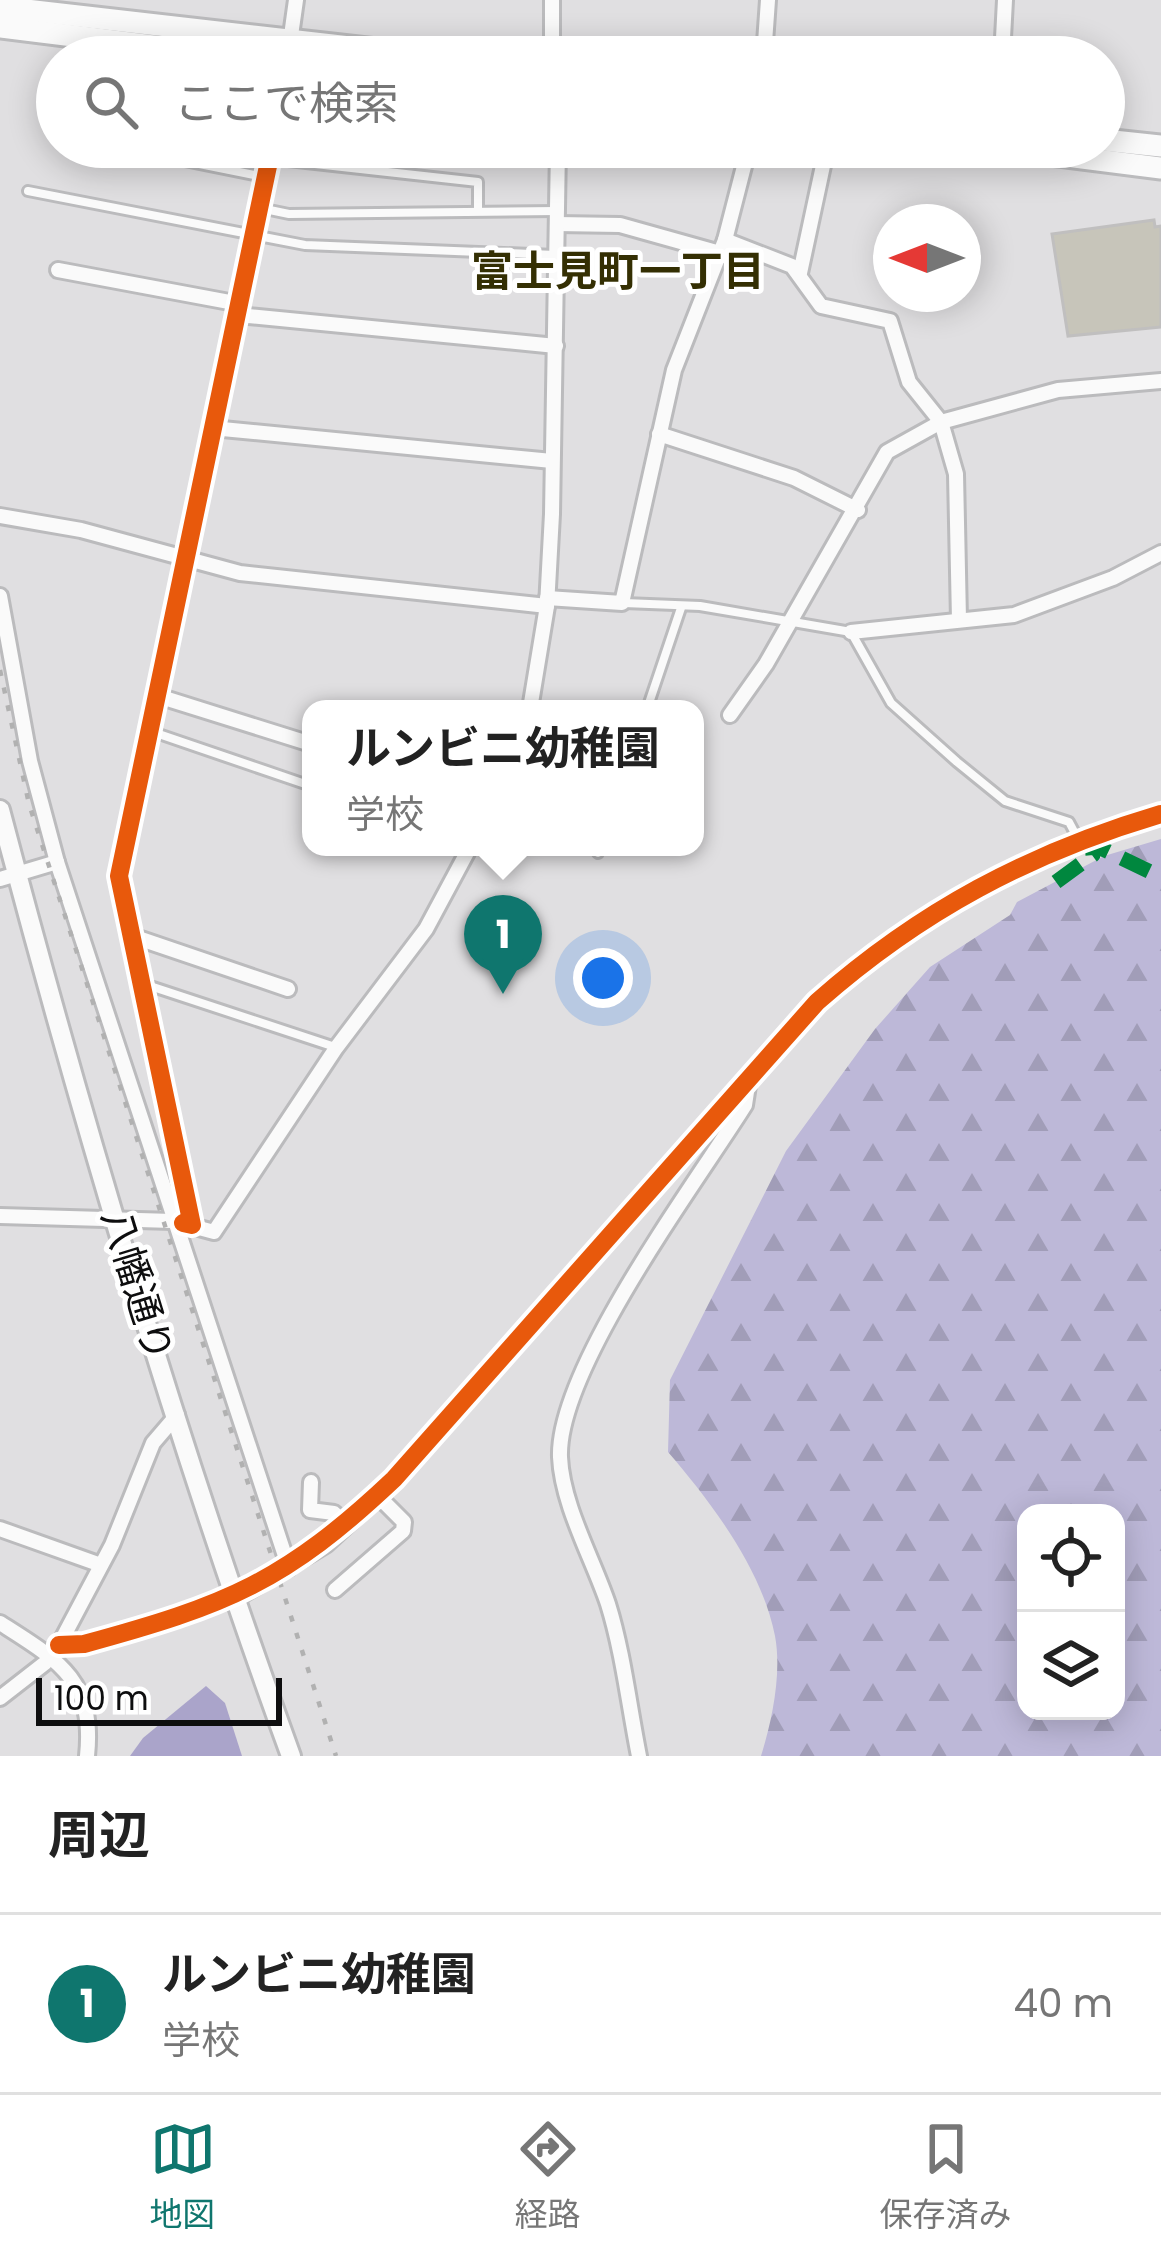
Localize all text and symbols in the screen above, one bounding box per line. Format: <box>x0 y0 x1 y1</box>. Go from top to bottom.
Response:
search box <box>36 36 1125 168</box>
icon: search <box>78 69 144 135</box>
text: ここで検索 <box>174 72 399 135</box>
north arrow <box>873 204 981 312</box>
district label: 富士見町一丁目 <box>471 242 765 301</box>
popup <box>302 700 704 856</box>
text: ルンビニ幼稚園 <box>346 717 660 780</box>
text: 学校 <box>346 787 424 842</box>
pin: 1 <box>464 895 542 994</box>
your location <box>573 948 633 1008</box>
street label: 八幡通り <box>88 1203 187 1368</box>
map controls <box>1017 1504 1125 1720</box>
button: locate <box>1017 1504 1125 1612</box>
button: layers <box>1017 1612 1125 1720</box>
scale bar <box>36 1672 282 1725</box>
text: 100 m <box>54 1675 149 1722</box>
text: 周辺 <box>48 1799 150 1871</box>
text: ルンビニ幼稚園 <box>162 1943 476 2006</box>
text: 1 <box>80 1976 94 2031</box>
text: 40 m <box>1013 1976 1113 2031</box>
text: 学校 <box>162 2013 240 2068</box>
tab: 地図 <box>150 2116 216 2240</box>
tab: 経路 <box>515 2116 581 2240</box>
tab: 保存済み <box>880 2116 1012 2240</box>

